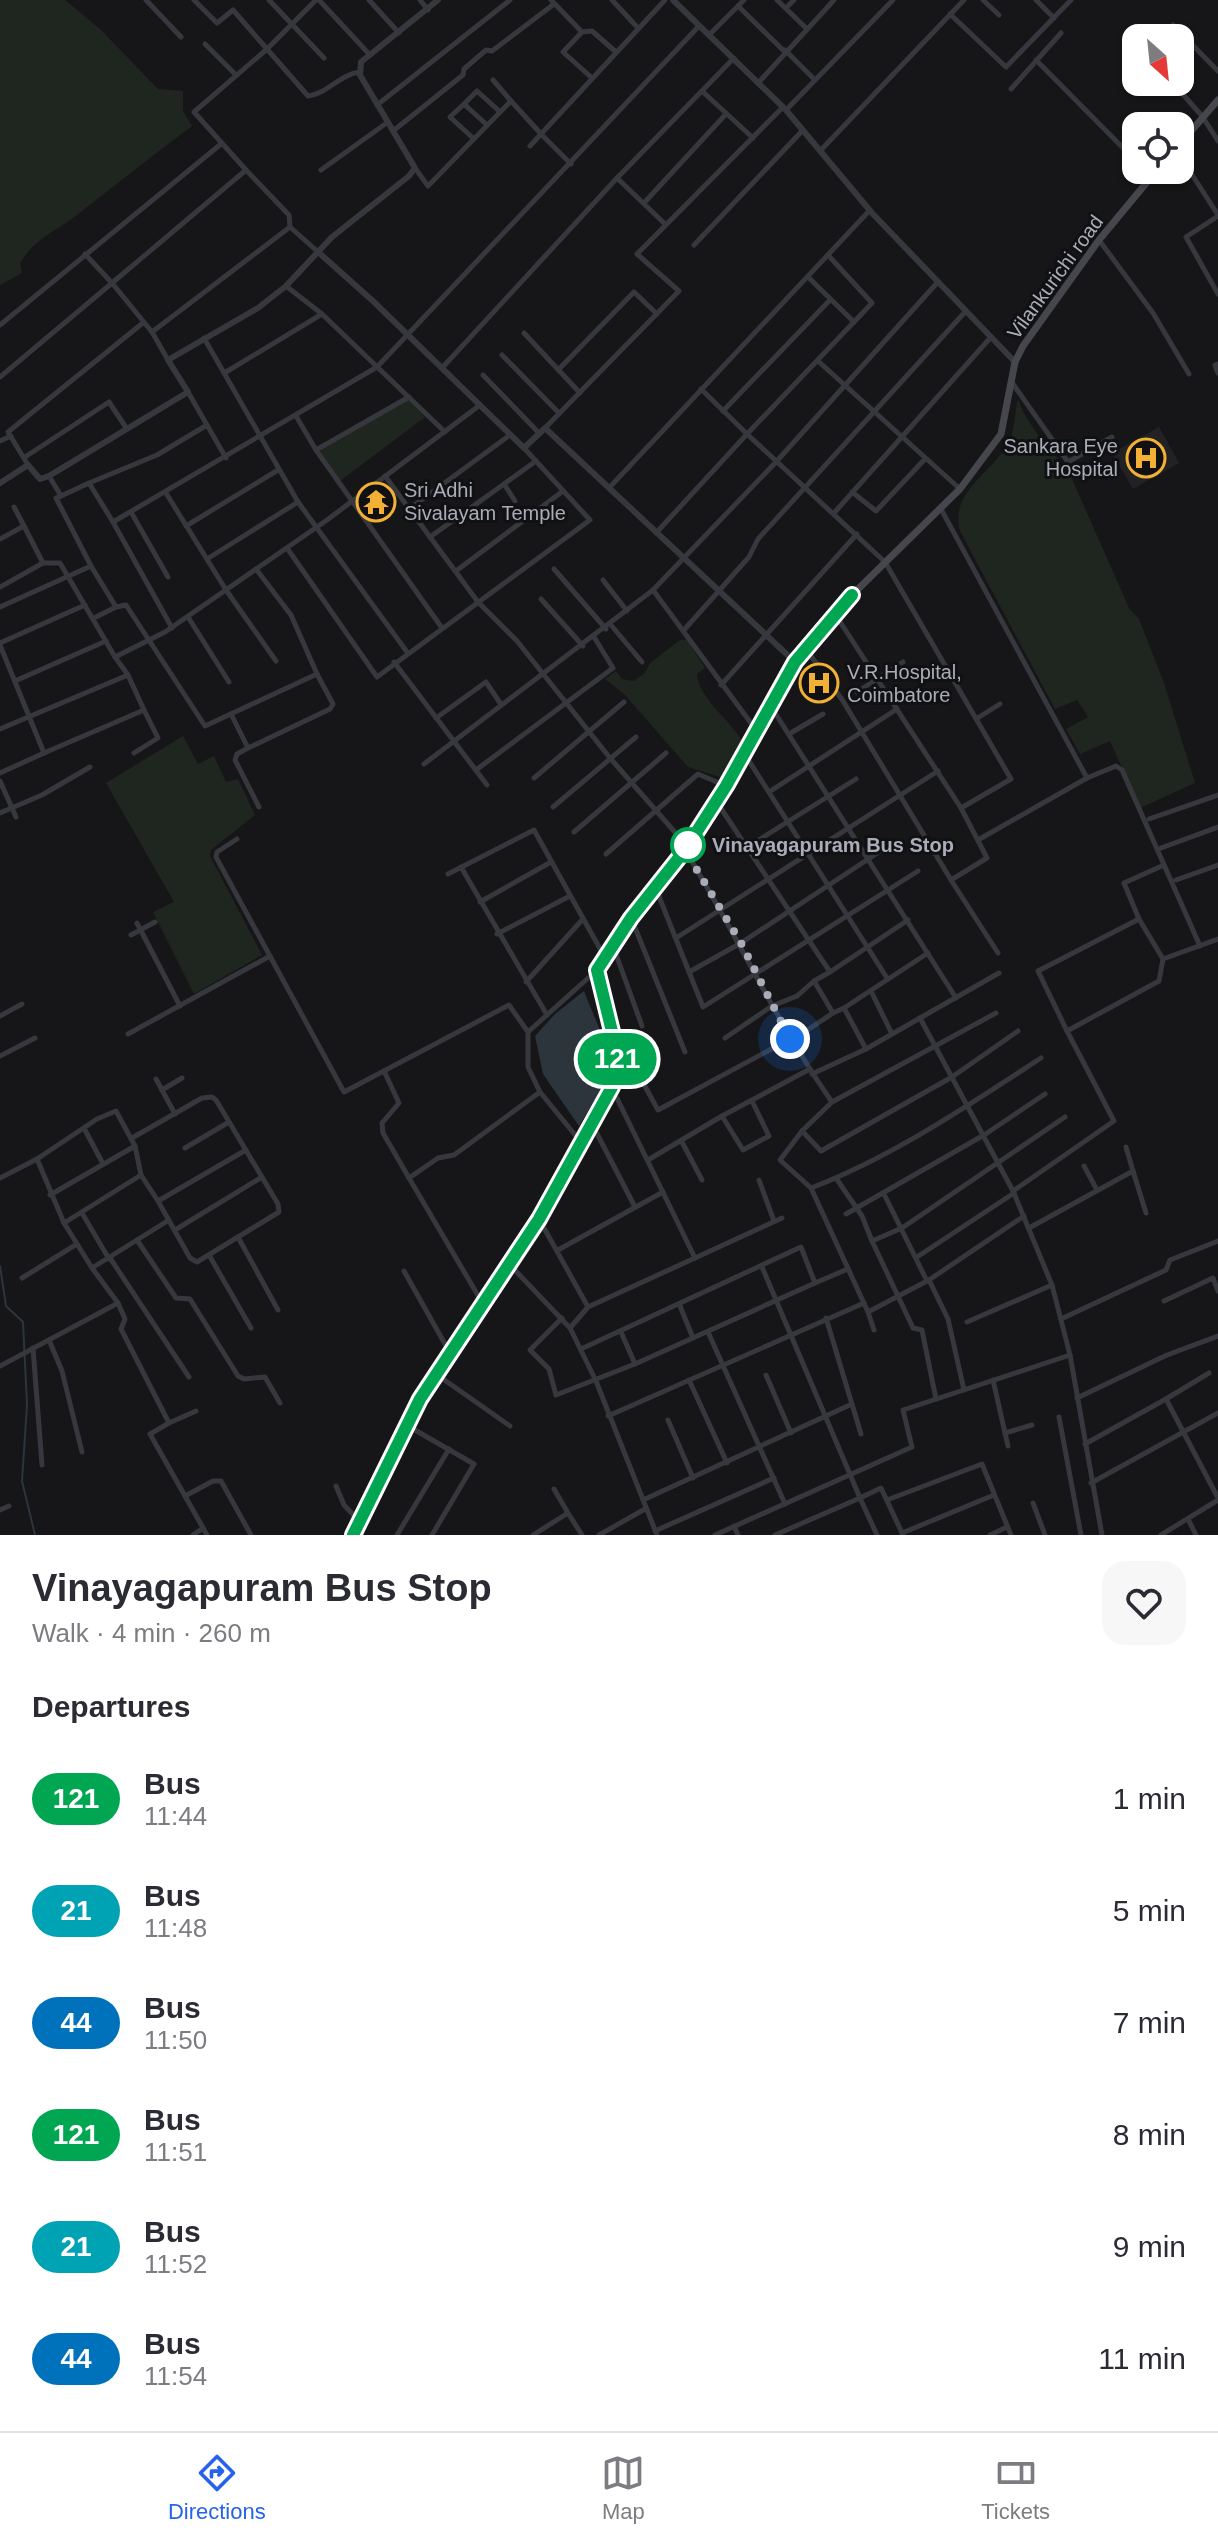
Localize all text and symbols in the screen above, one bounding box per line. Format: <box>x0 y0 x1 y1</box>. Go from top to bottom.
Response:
north arrow <box>1122 24 1194 96</box>
map controls <box>1122 24 1194 184</box>
button: locate <box>1122 112 1194 184</box>
street label: Vilankurichi road <box>1003 211 1107 343</box>
place label: Sankara Eye Hospital <box>1003 435 1118 480</box>
hospital icon: Sankara Eye Hospital <box>1125 437 1167 479</box>
place label: Sri Adhi Sivalayam Temple <box>404 479 566 524</box>
temple icon: Sri Adhi Sivalayam Temple <box>355 481 397 523</box>
place label: V.R.Hospital, Coimbatore <box>847 661 962 706</box>
hospital icon: V.R.Hospital, Coimbatore <box>798 662 840 704</box>
marker: Vinayagapuram Bus Stop <box>671 828 705 862</box>
place label: Vinayagapuram Bus Stop <box>712 834 954 856</box>
your location <box>770 1019 810 1059</box>
line badge: 121 <box>571 1033 663 1085</box>
text: 121 <box>594 1043 640 1074</box>
button: heart <box>1102 1561 1186 1645</box>
text: Vinayagapuram Bus Stop <box>32 1567 492 1609</box>
text: Walk · 4 min · 260 m <box>32 1618 271 1648</box>
text: Departures <box>32 1690 190 1723</box>
text: Bus <box>144 1767 201 1800</box>
text: 1 min <box>1113 1782 1186 1815</box>
text: 121 <box>53 1783 99 1814</box>
text: 11:44 <box>144 1801 207 1831</box>
text: Bus <box>144 1879 201 1912</box>
text: 5 min <box>1113 1894 1186 1927</box>
text: 21 <box>60 1895 92 1926</box>
text: 11:48 <box>144 1913 207 1943</box>
text: Bus <box>144 1991 201 2024</box>
text: 7 min <box>1113 2006 1186 2039</box>
text: 44 <box>60 2007 92 2038</box>
text: 11:50 <box>144 2025 207 2055</box>
text: Bus <box>144 2103 201 2136</box>
text: 8 min <box>1113 2118 1186 2151</box>
text: 121 <box>53 2119 99 2150</box>
text: 11:51 <box>144 2137 207 2167</box>
text: Bus <box>144 2215 201 2248</box>
text: 9 min <box>1113 2230 1186 2263</box>
text: 21 <box>60 2231 92 2262</box>
text: 11:52 <box>144 2249 207 2279</box>
text: Bus <box>144 2327 201 2360</box>
text: 11 min <box>1098 2342 1186 2375</box>
text: 44 <box>60 2343 92 2374</box>
text: 11:54 <box>144 2361 207 2391</box>
tab: Directions <box>168 2451 266 2525</box>
tab: Map <box>601 2451 645 2525</box>
tab: Tickets <box>981 2451 1050 2525</box>

